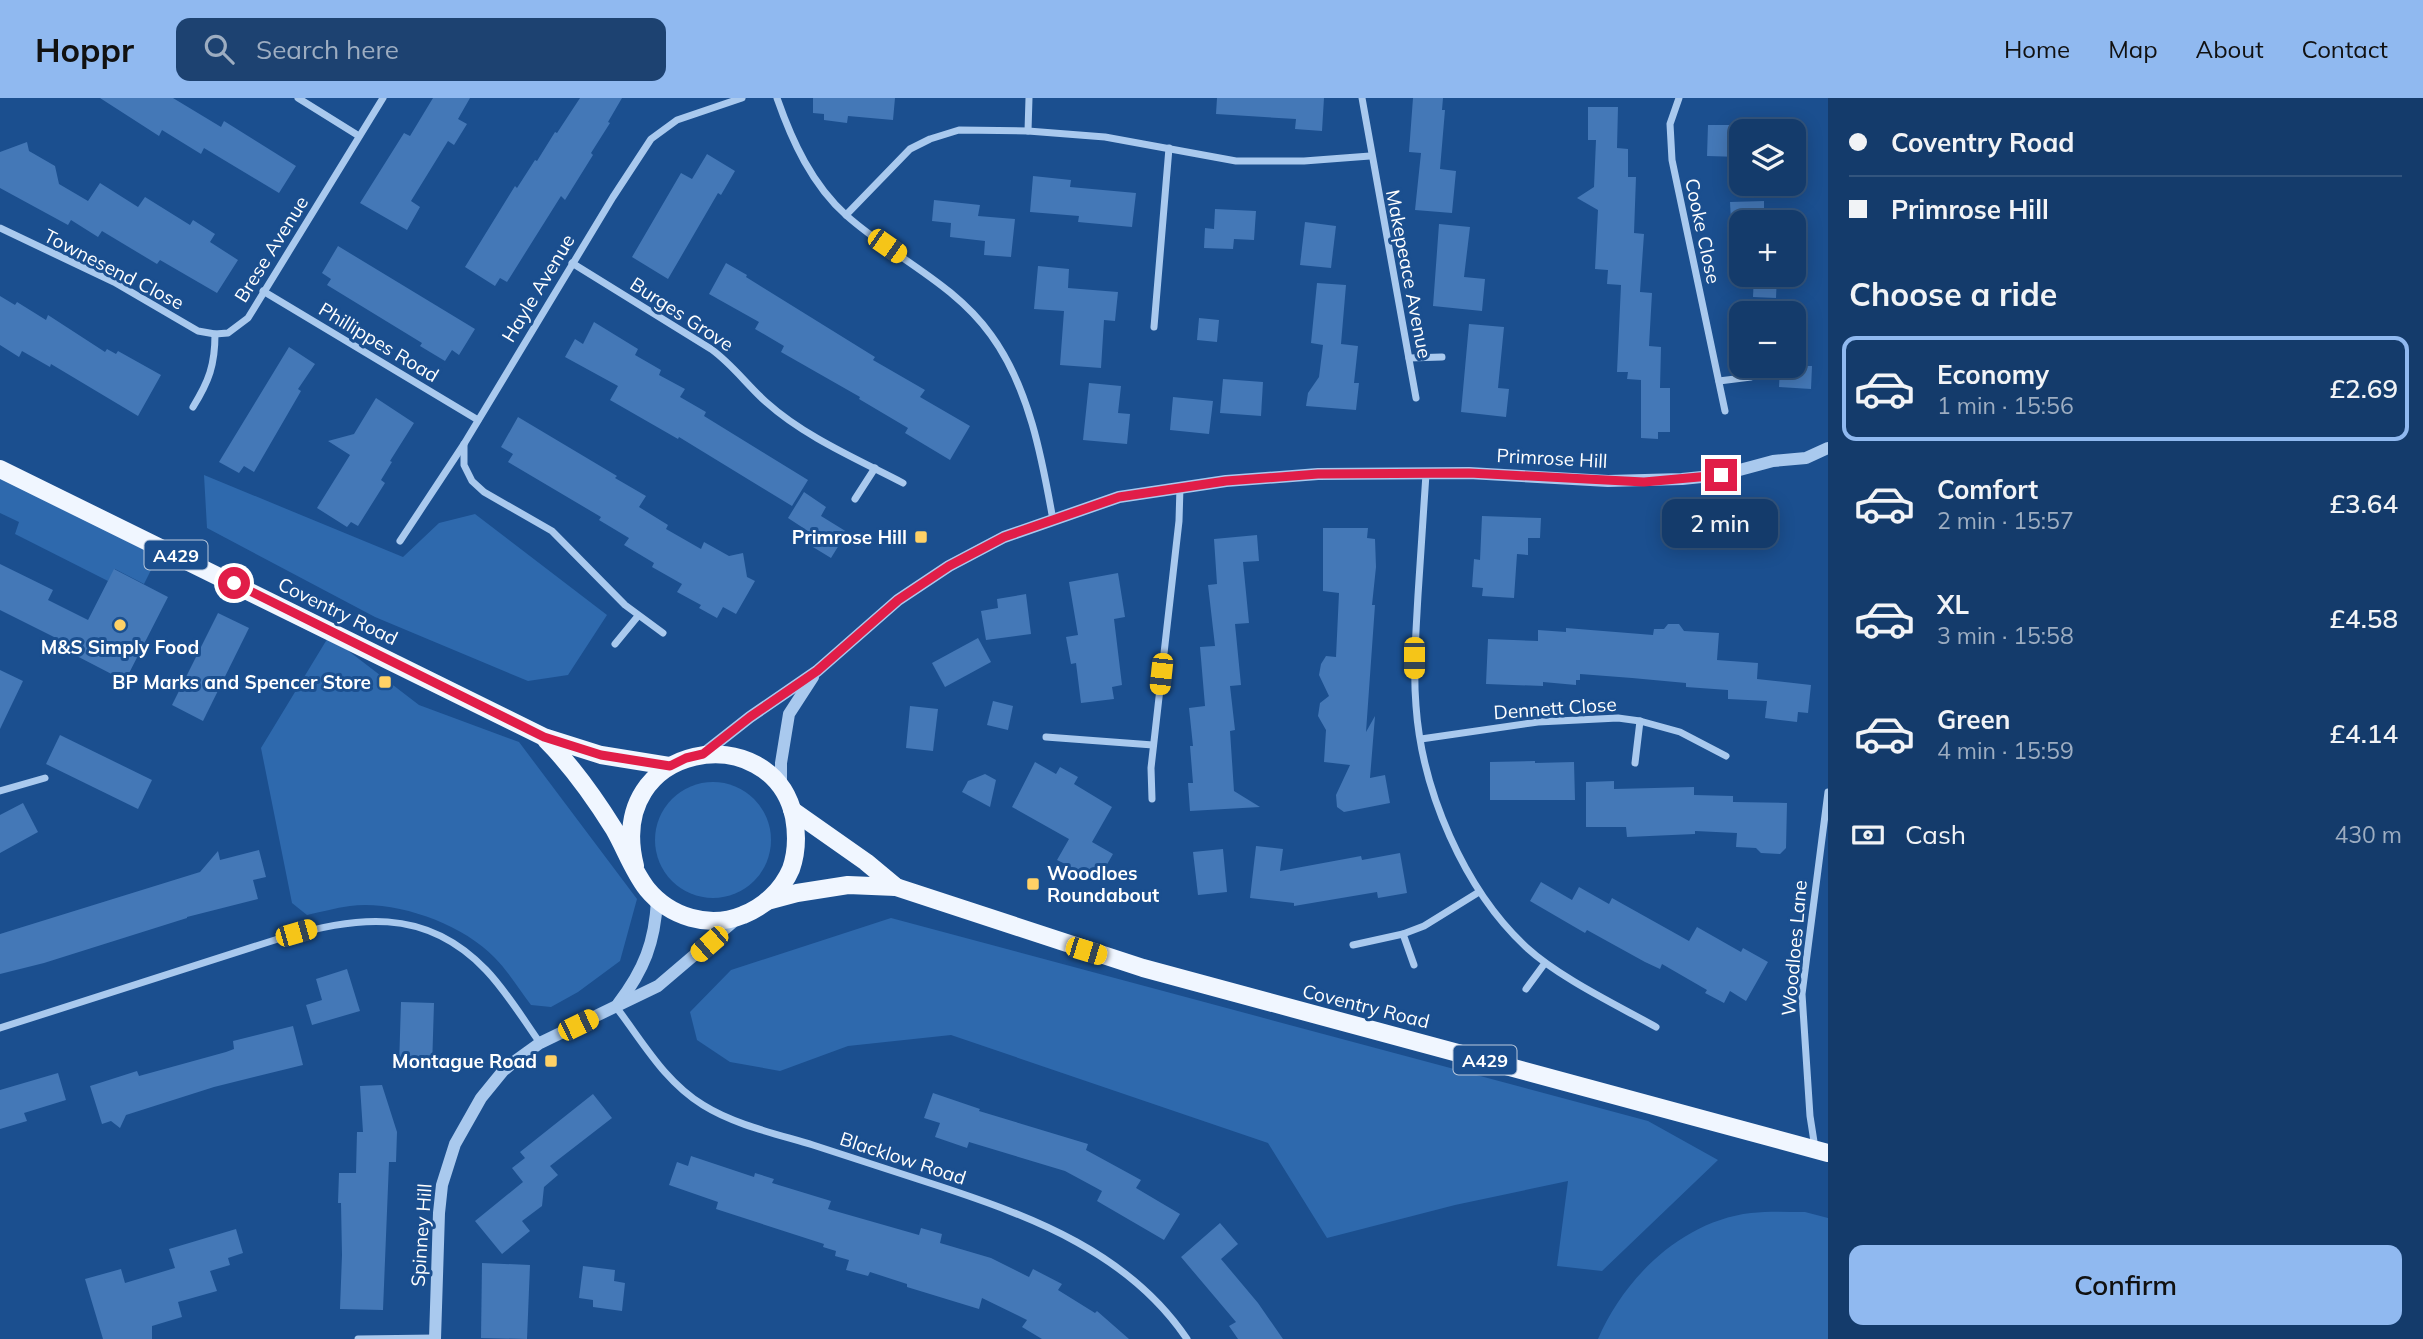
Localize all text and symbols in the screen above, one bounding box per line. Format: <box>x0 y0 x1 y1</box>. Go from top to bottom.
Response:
search box <box>176 18 666 81</box>
text: Hoppr <box>35 29 134 70</box>
icon: search <box>200 30 238 68</box>
text: Search here <box>256 33 399 66</box>
text: Home <box>2004 34 2070 64</box>
text: Map <box>2108 34 2158 64</box>
text: About <box>2196 34 2264 64</box>
text: Contact <box>2302 34 2388 64</box>
map controls <box>1729 119 1806 378</box>
button: layers <box>1729 119 1806 196</box>
text: Coventry Road <box>1891 126 2074 159</box>
street label: Cooke Close <box>1680 176 1726 286</box>
street label: Makepeace Avenue <box>1381 188 1437 360</box>
street label: Brese Avenue <box>229 191 313 307</box>
text: Primrose Hill <box>1891 193 2049 226</box>
button: + <box>1729 210 1806 287</box>
street label: Townesend Close <box>40 223 188 315</box>
car <box>864 225 911 267</box>
street label: Hayle Avenue <box>496 230 580 346</box>
street label: Burges Grove <box>626 272 738 356</box>
text: Choose a ride <box>1849 274 2057 314</box>
street label: Phillippes Road <box>315 297 443 387</box>
button: − <box>1729 301 1806 378</box>
icon: car <box>1853 357 1916 420</box>
text: Economy <box>1937 358 2049 391</box>
text: £2.69 <box>2329 372 2398 405</box>
text: 1 min · 15:56 <box>1937 391 2074 420</box>
street label: Primrose Hill <box>1496 443 1608 473</box>
route end <box>1705 459 1737 491</box>
icon: car <box>1853 472 1916 535</box>
text: Comfort <box>1937 473 2038 506</box>
text: £3.64 <box>2329 487 2398 520</box>
callout: 2 min <box>1663 500 1779 548</box>
text: 2 min · 15:57 <box>1937 506 2074 535</box>
text: 2 min <box>1690 509 1750 538</box>
place label: Primrose Hill <box>792 525 907 549</box>
marker: Primrose Hill <box>913 529 929 545</box>
road number: A429 <box>144 541 208 570</box>
route start <box>218 567 250 599</box>
street label: Coventry Road <box>274 572 402 650</box>
icon: car <box>1853 587 1916 650</box>
text: XL <box>1937 588 1969 621</box>
text: £4.58 <box>2329 602 2398 635</box>
marker: M&S Simply Food <box>112 617 128 633</box>
text: 3 min · 15:58 <box>1937 621 2074 650</box>
place label: M&S Simply Food <box>41 635 199 659</box>
car <box>1404 637 1425 679</box>
car <box>1149 652 1174 696</box>
place label: BP Marks and Spencer Store <box>112 670 371 694</box>
marker: BP Marks and Spencer Store <box>377 674 393 690</box>
street label: Dennett Close <box>1493 692 1617 724</box>
icon: car <box>1853 702 1916 765</box>
text: Green <box>1937 703 2010 736</box>
text: £4.14 <box>2329 717 2398 750</box>
text: 4 min · 15:59 <box>1937 736 2074 765</box>
icon: cash <box>1849 816 1887 854</box>
text: Cash <box>1905 818 1966 851</box>
text: 430 m <box>2334 820 2402 849</box>
place label: Woodloes Roundabout <box>1047 861 1159 907</box>
marker: Woodloes Roundabout <box>1025 876 1041 892</box>
street label: Woodloes Lane <box>1776 879 1812 1017</box>
car <box>273 917 320 949</box>
car <box>687 922 732 966</box>
car <box>1063 935 1110 967</box>
street label: Coventry Road <box>1300 979 1432 1033</box>
car <box>555 1006 602 1044</box>
road number: A429 <box>1454 1045 1516 1074</box>
place label: Montague Road <box>392 1049 537 1073</box>
marker: Montague Road <box>543 1053 559 1069</box>
street label: Blacklow Road <box>837 1126 969 1190</box>
street label: Spinney Hill <box>405 1183 437 1287</box>
button: Confirm <box>1849 1245 2402 1325</box>

